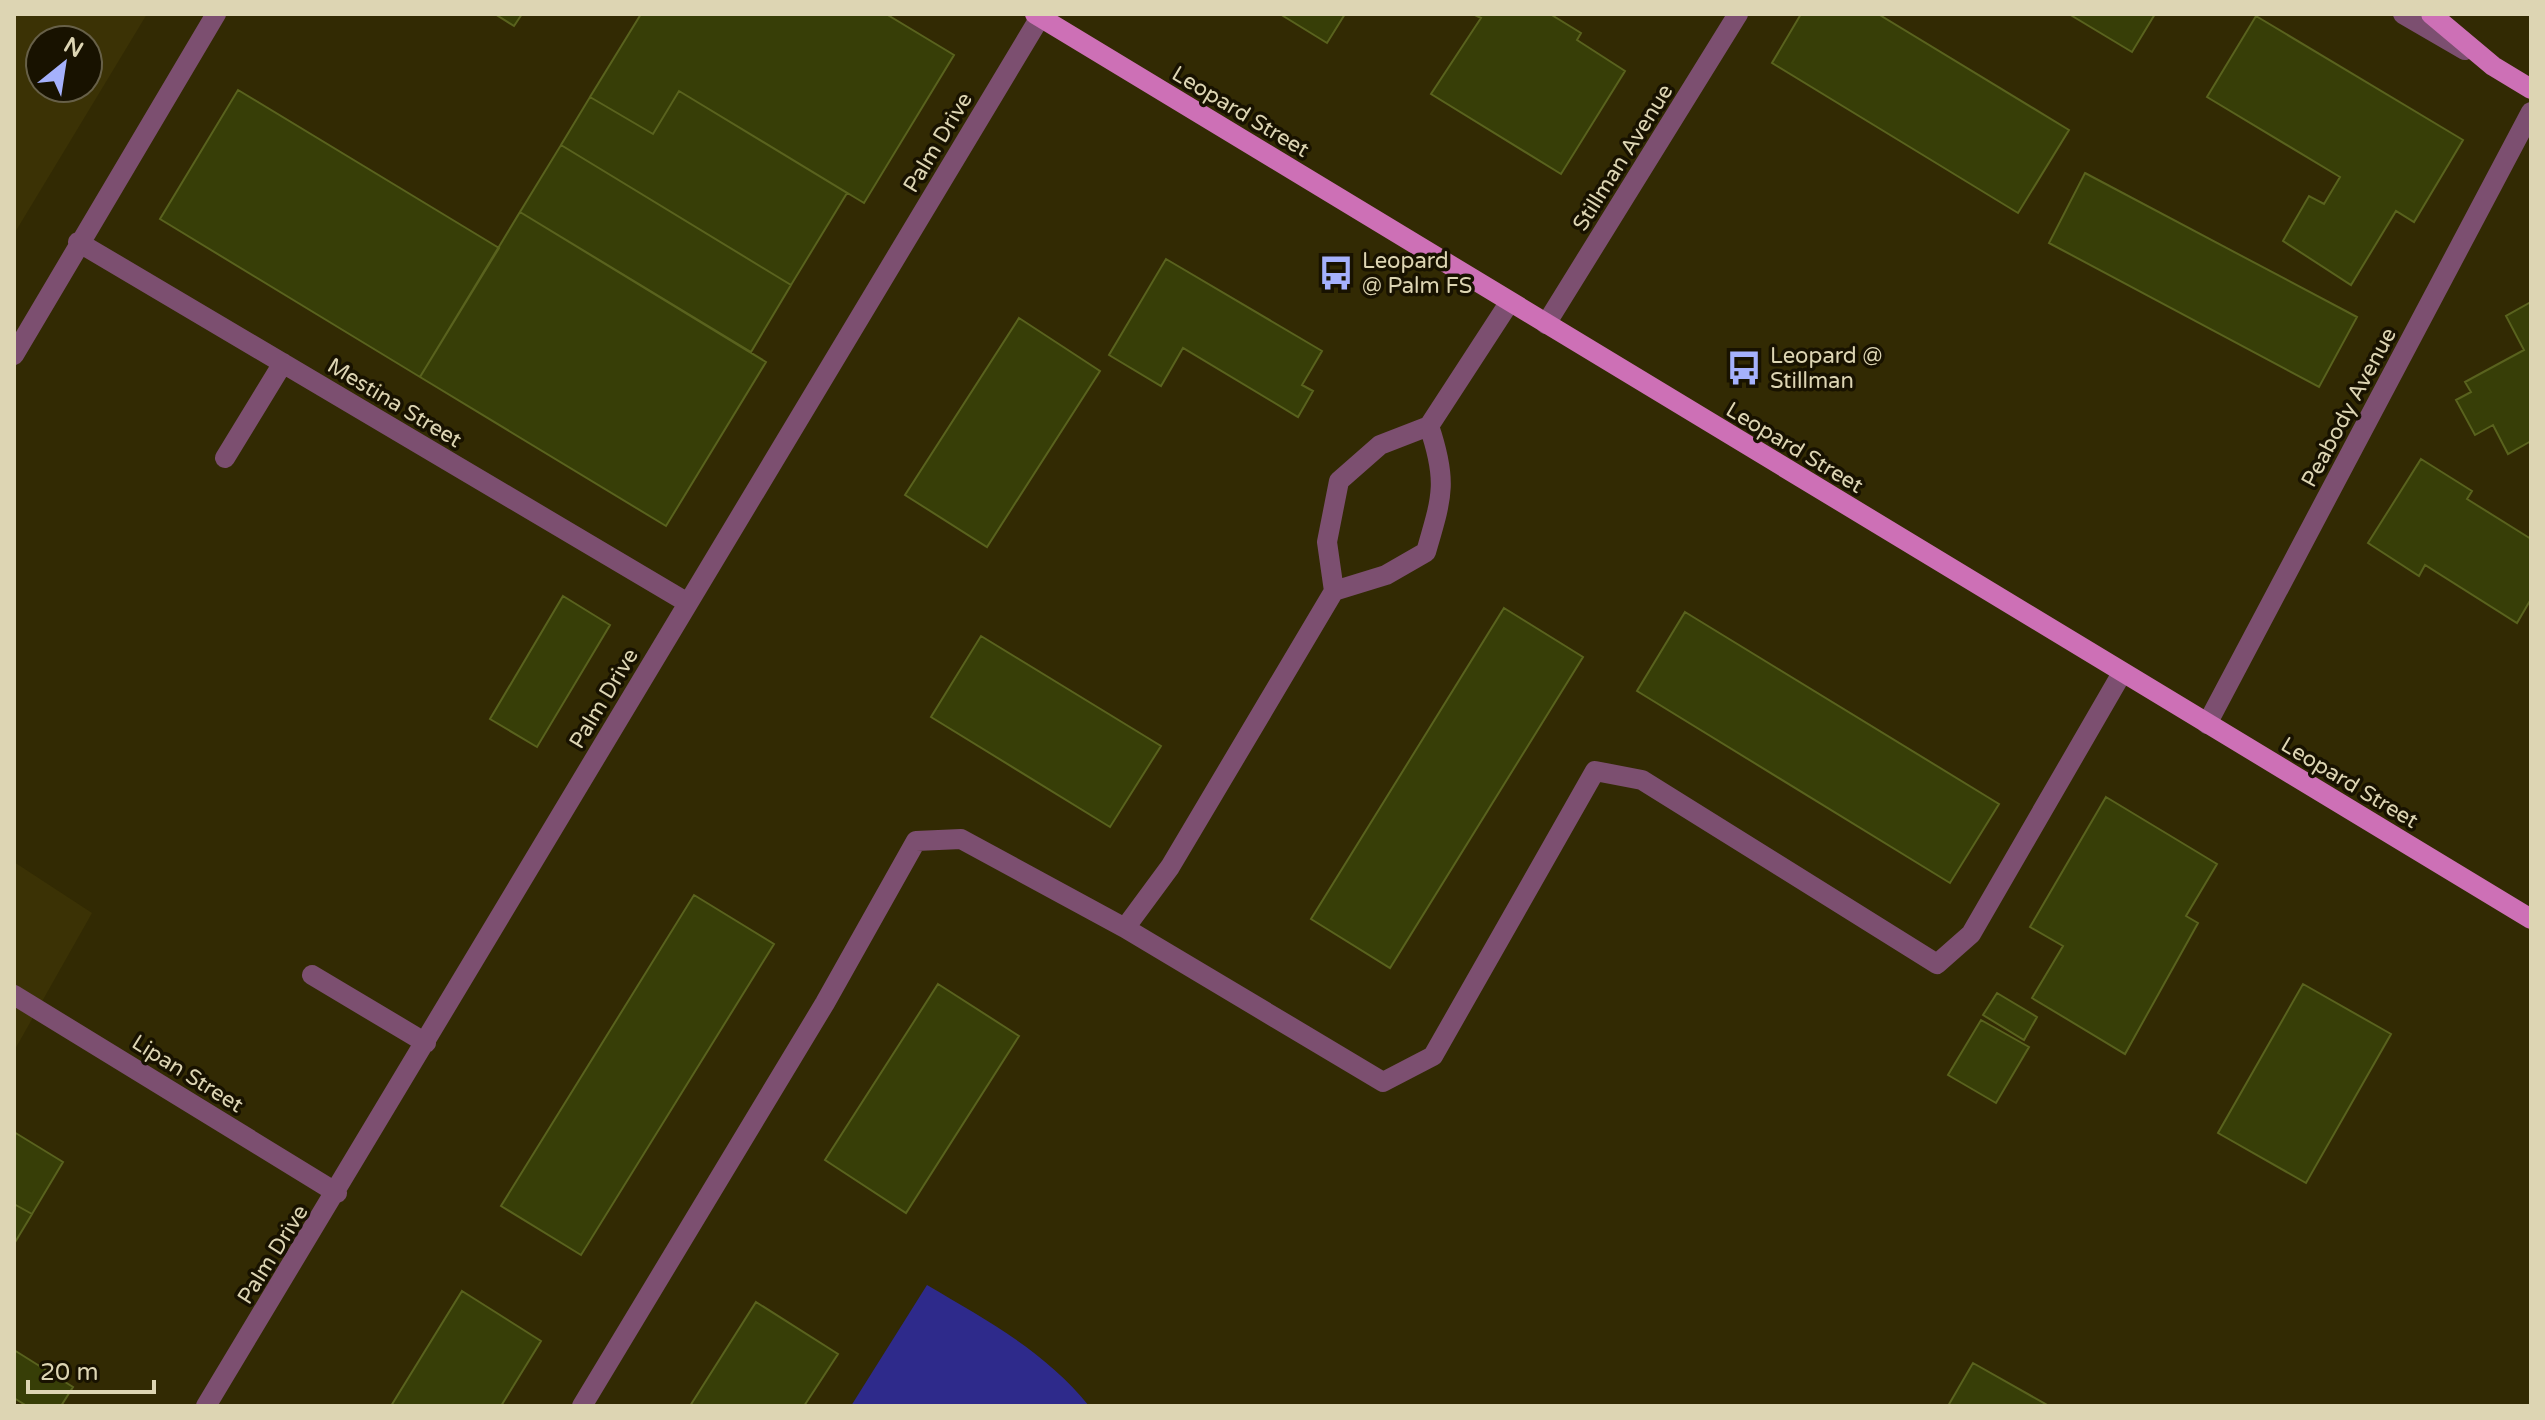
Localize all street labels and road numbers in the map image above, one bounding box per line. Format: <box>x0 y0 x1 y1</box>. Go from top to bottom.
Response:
street label: Leopard Street <box>1167 61 1314 163</box>
street label: Stillman Avenue <box>1567 79 1678 236</box>
street label: Palm Drive <box>898 88 978 197</box>
street label: Peabody Avenue <box>2296 323 2402 492</box>
street label: Mestina Street <box>323 353 466 453</box>
street label: Leopard Street <box>1721 397 1868 499</box>
street label: Palm Drive <box>564 644 644 753</box>
street label: Leopard Street <box>2276 732 2423 834</box>
street label: Lipan Street <box>127 1029 248 1118</box>
street label: Palm Drive <box>232 1200 314 1309</box>

